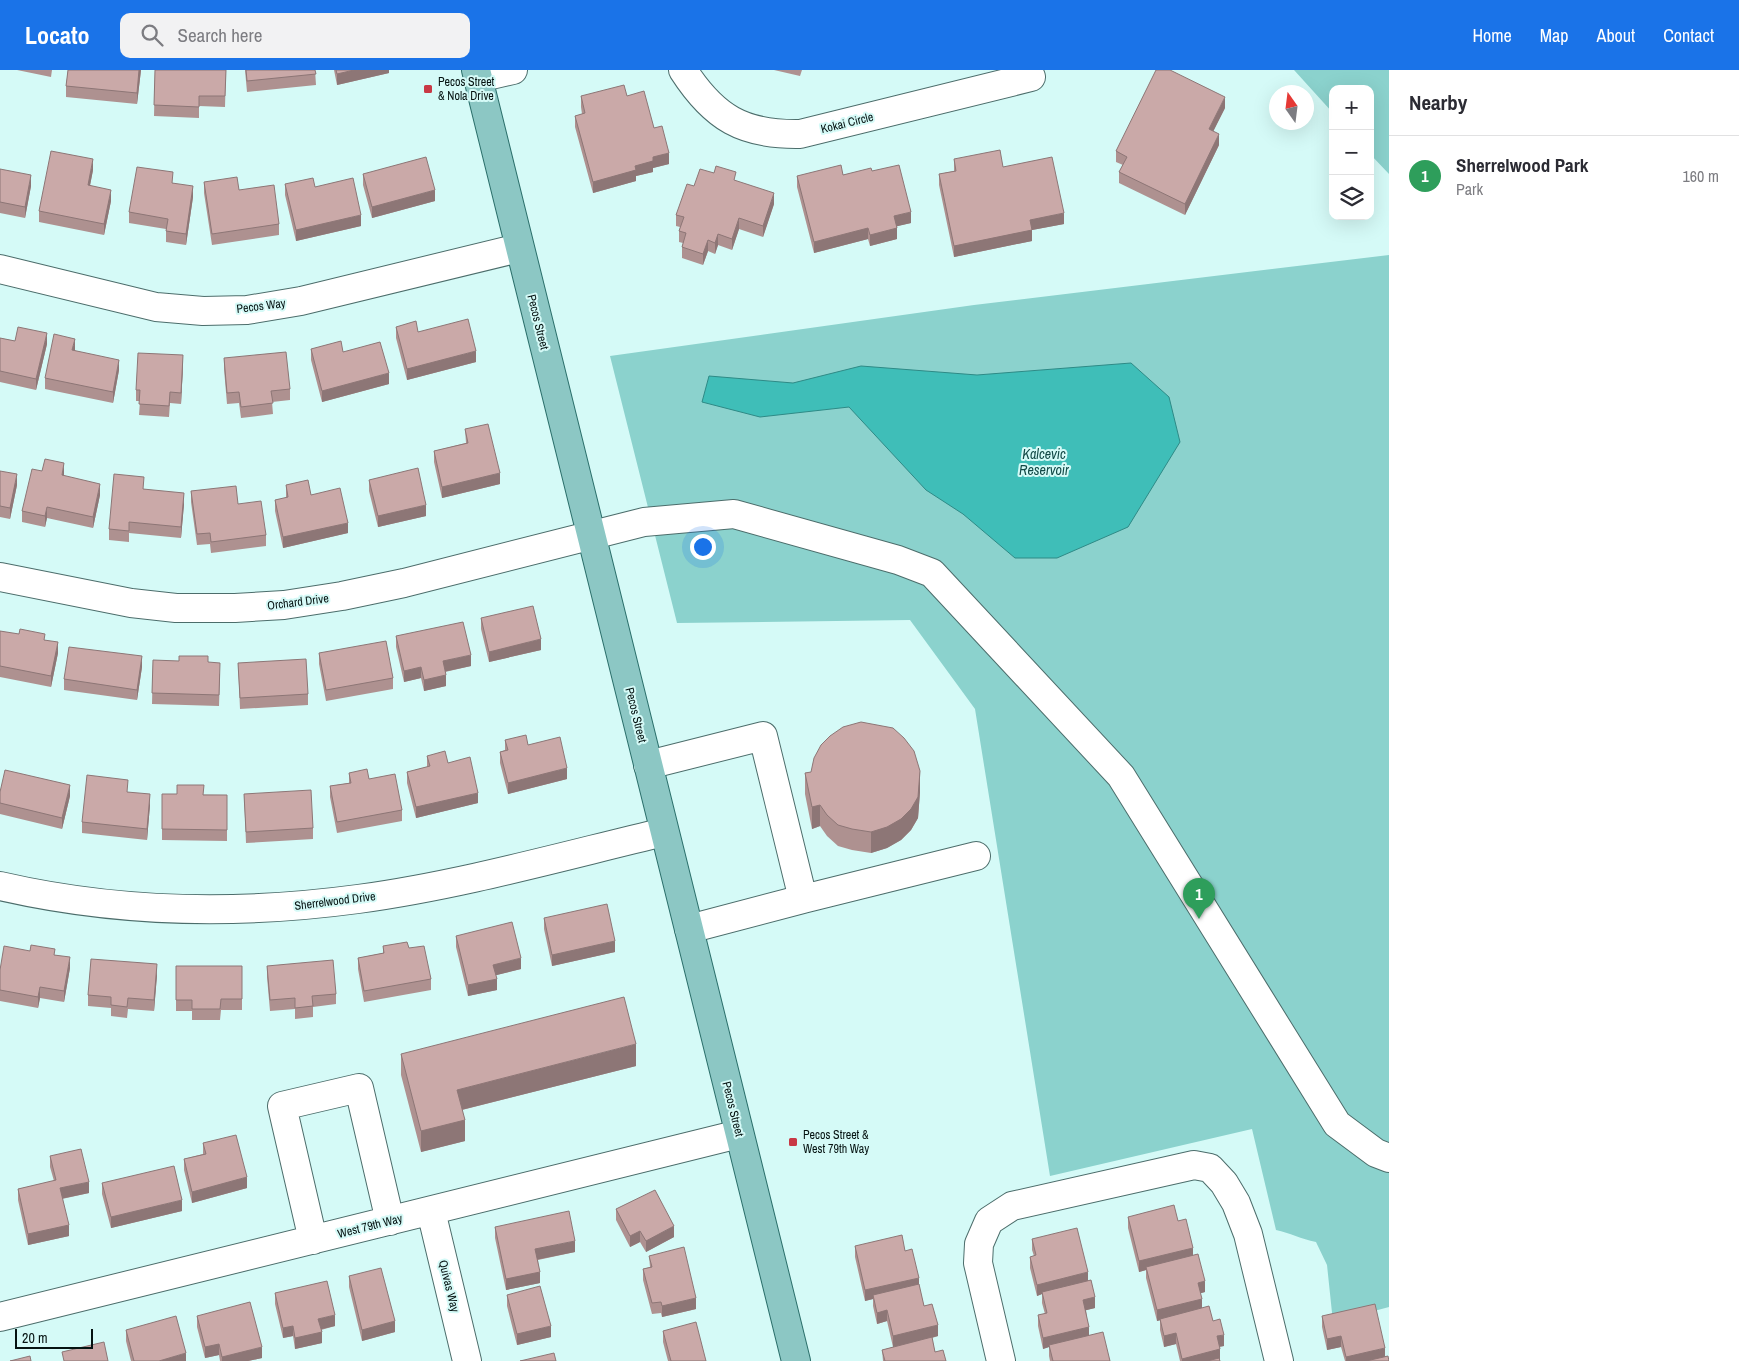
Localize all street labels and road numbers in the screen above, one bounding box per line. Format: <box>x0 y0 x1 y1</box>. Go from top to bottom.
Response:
street label: Kokai Circle <box>819 109 875 137</box>
street label: Pecos Street <box>523 293 553 352</box>
street label: Pecos Way <box>236 295 287 317</box>
street label: Orchard Drive <box>266 590 330 614</box>
street label: Pecos Street <box>621 686 651 745</box>
street label: Sherrelwood Drive <box>294 888 376 914</box>
street label: Pecos Street <box>718 1080 748 1139</box>
street label: West 79th Way <box>336 1210 404 1242</box>
street label: Quivas Way <box>435 1258 463 1314</box>

